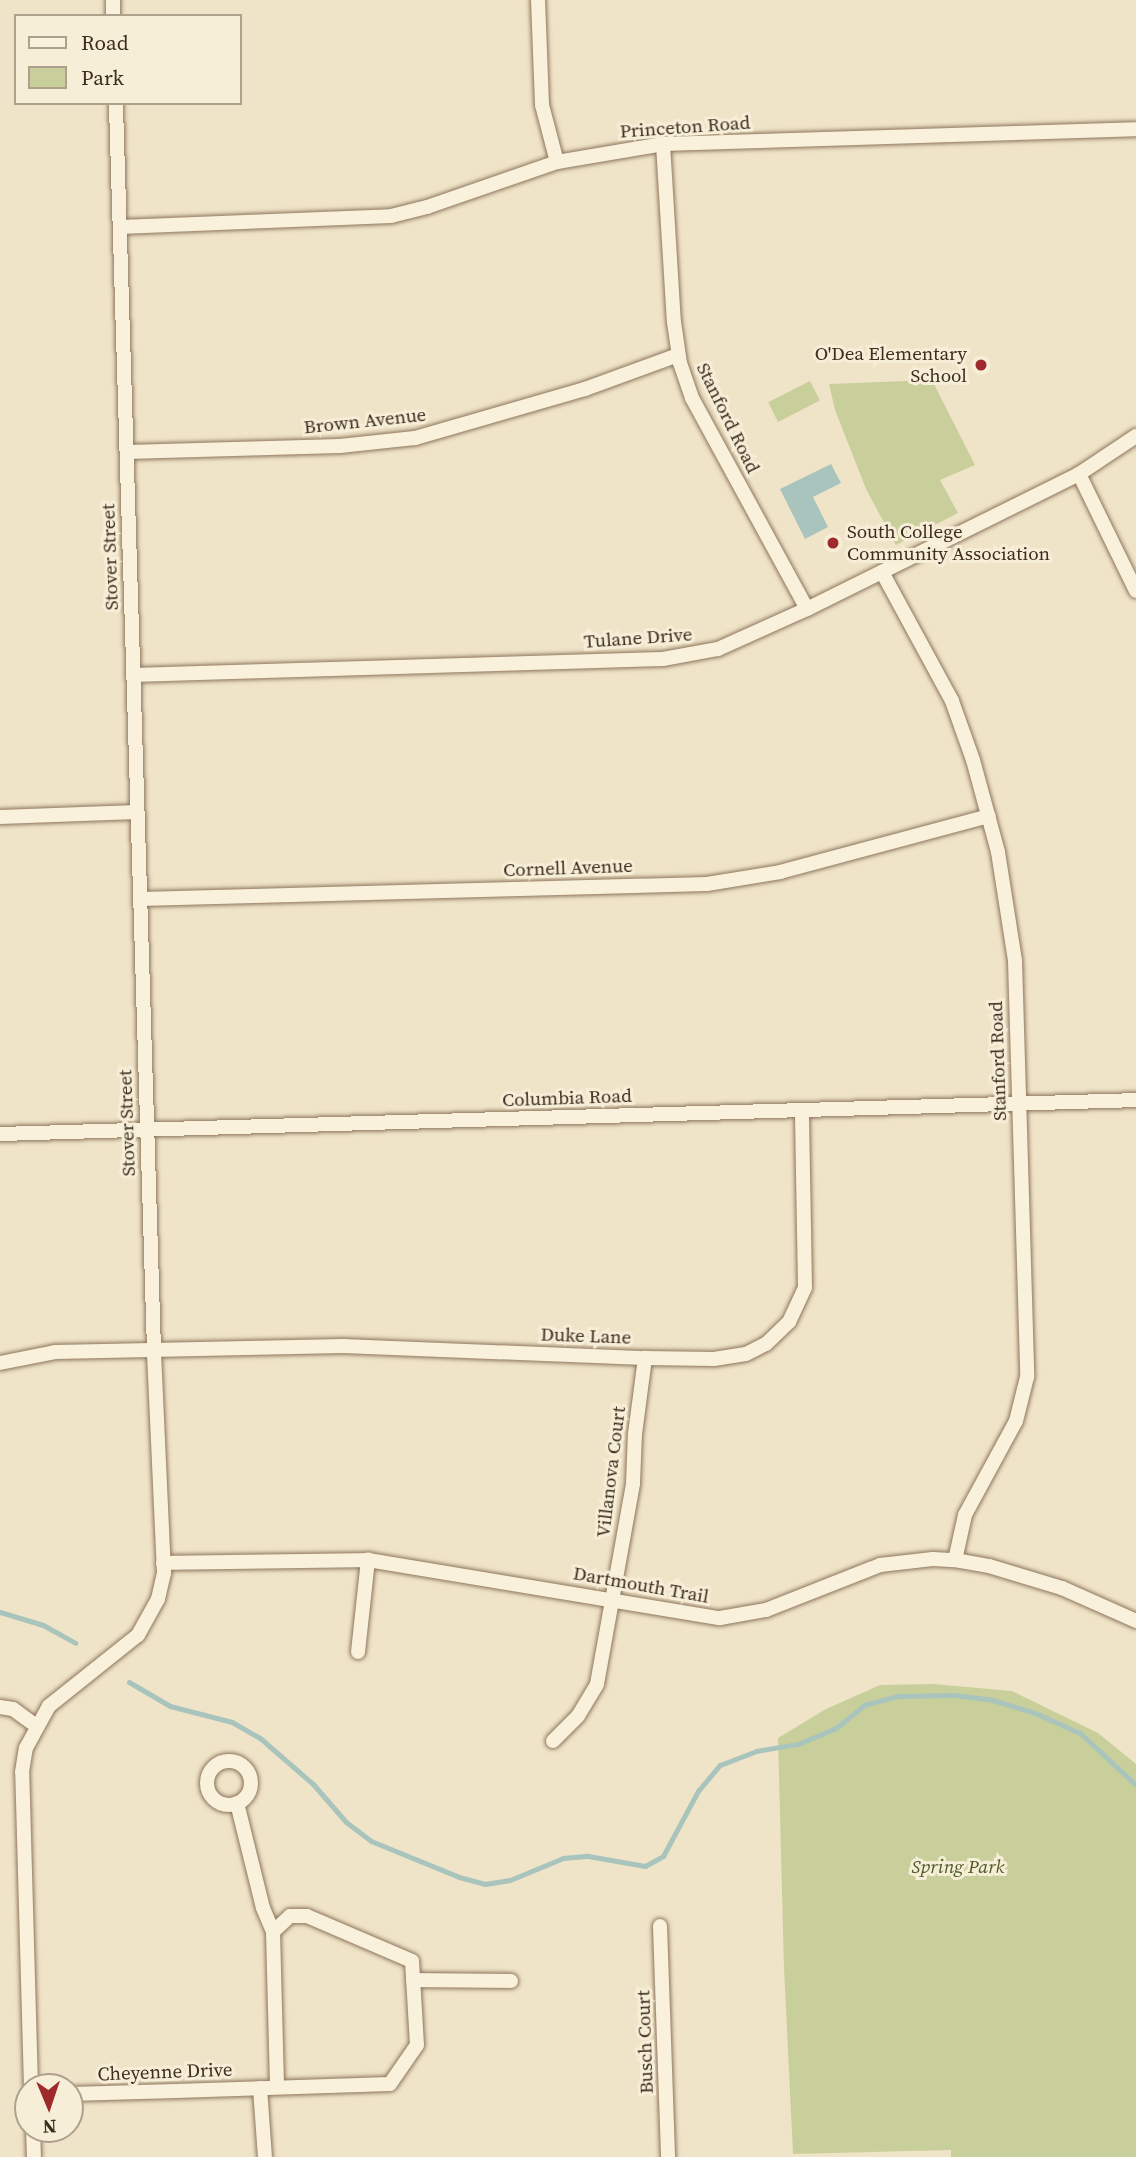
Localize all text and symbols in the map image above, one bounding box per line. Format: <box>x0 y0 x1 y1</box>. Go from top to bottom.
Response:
legend <box>14 14 242 105</box>
text: Road <box>81 28 129 57</box>
text: Park <box>81 63 124 92</box>
street label: Princeton Road <box>619 111 751 143</box>
place label: O'Dea Elementary School <box>815 343 967 387</box>
marker: O'Dea Elementary School <box>973 357 989 373</box>
street label: Stanford Road <box>692 359 764 477</box>
street label: Brown Avenue <box>303 403 427 439</box>
street label: Stover Street <box>97 503 123 611</box>
place label: South College Community Association <box>847 521 1050 565</box>
marker: South College Community Association <box>825 535 841 551</box>
street label: Tulane Drive <box>583 623 693 653</box>
street label: Cornell Avenue <box>503 854 633 882</box>
street label: Stanford Road <box>985 1001 1011 1121</box>
street label: Stover Street <box>114 1069 140 1177</box>
street label: Columbia Road <box>502 1084 632 1112</box>
street label: Duke Lane <box>540 1323 632 1349</box>
street label: Villanova Court <box>592 1405 630 1539</box>
street label: Dartmouth Trail <box>571 1562 711 1608</box>
park label: Spring Park <box>912 1856 1004 1878</box>
street label: Busch Court <box>632 1990 658 2094</box>
street label: Cheyenne Drive <box>97 2058 233 2086</box>
north arrow <box>14 2073 84 2143</box>
text: N <box>42 2114 57 2140</box>

